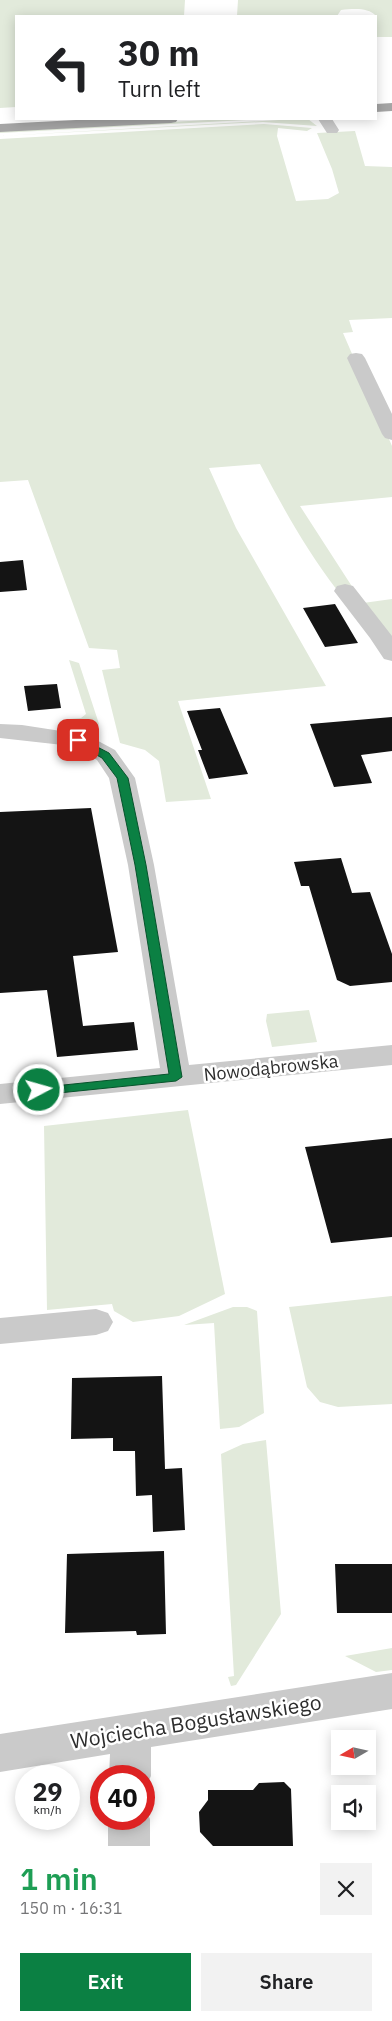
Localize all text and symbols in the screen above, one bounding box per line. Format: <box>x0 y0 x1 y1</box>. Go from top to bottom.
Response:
text: 30 m <box>118 30 200 76</box>
icon: left <box>35 35 100 100</box>
text: Turn left <box>118 74 201 103</box>
pin <box>57 719 99 761</box>
icon: arrive <box>64 726 92 754</box>
street label: Nowodąbrowska <box>203 1049 340 1086</box>
position arrow <box>12 1063 64 1115</box>
street label: Wojciecha Bogusławskiego <box>68 1687 323 1755</box>
north arrow <box>331 1730 376 1775</box>
map controls <box>331 1730 376 1830</box>
speed limit sign: 40 <box>90 1765 155 1830</box>
text: 29 <box>32 1775 63 1808</box>
button: sound <box>331 1785 376 1830</box>
text: km/h <box>33 1802 62 1817</box>
text: 1 min <box>20 1859 98 1898</box>
button: close <box>320 1863 372 1915</box>
text: 150 m · 16:31 <box>20 1898 122 1918</box>
button: Exit <box>20 1953 191 2011</box>
button: Share <box>201 1953 372 2011</box>

